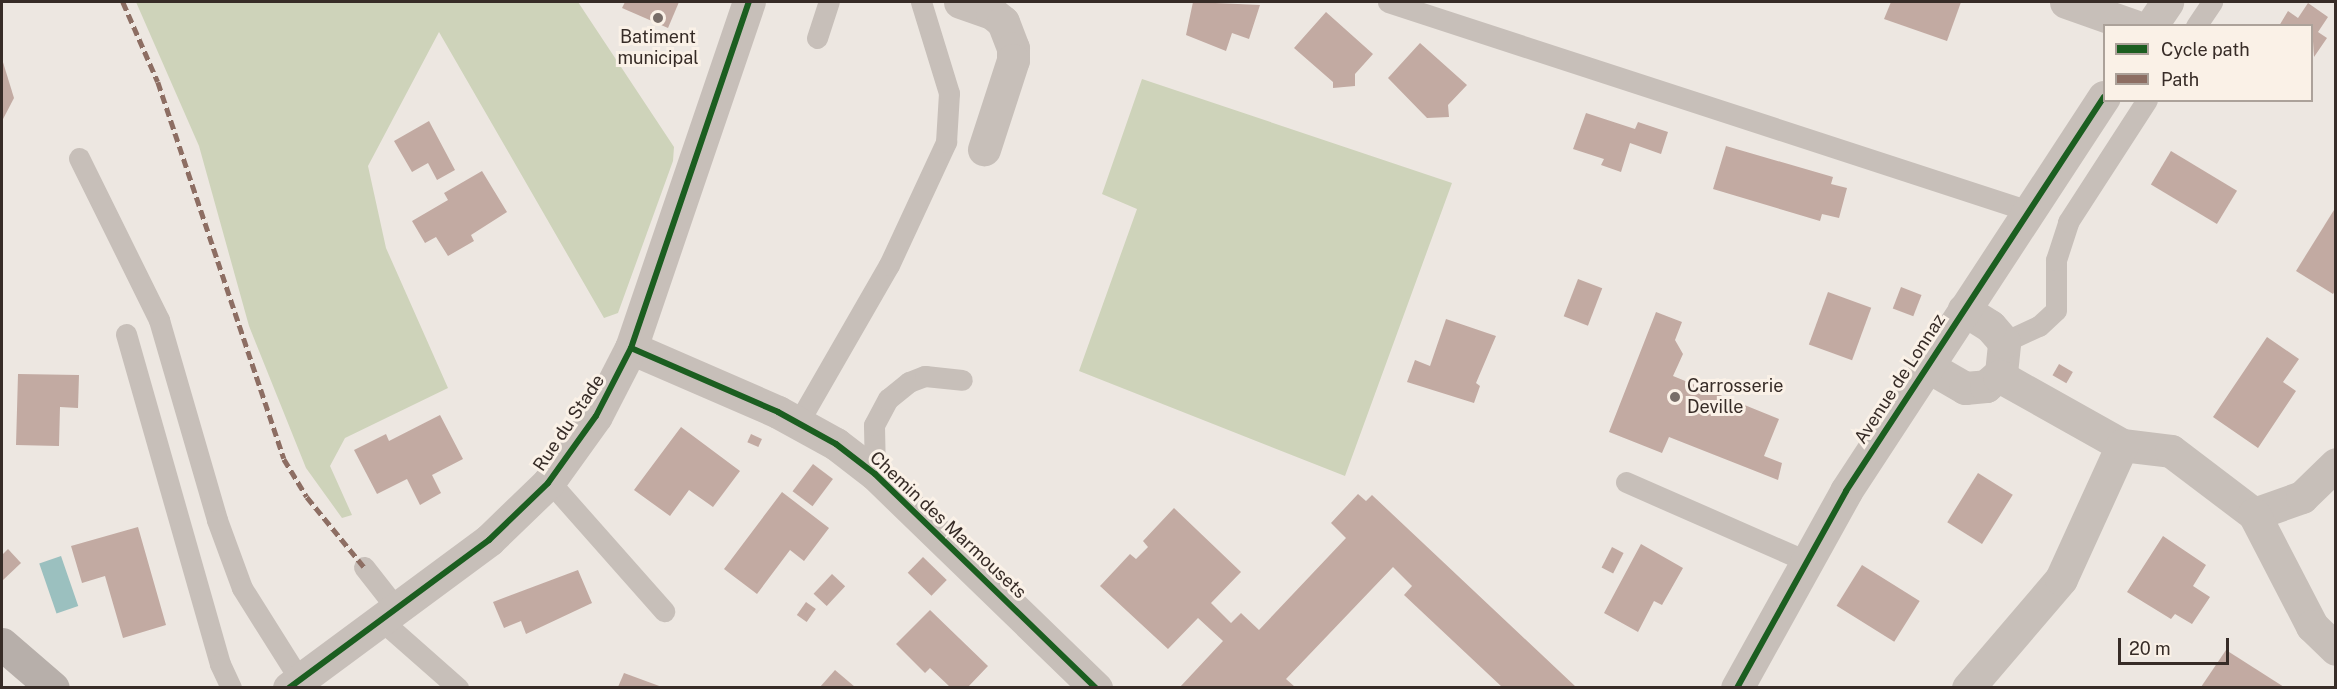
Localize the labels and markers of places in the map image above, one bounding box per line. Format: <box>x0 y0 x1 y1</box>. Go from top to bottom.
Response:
marker: Batiment municipal <box>651 11 665 25</box>
place label: Batiment municipal <box>617 27 699 70</box>
place label: Carrosserie Deville <box>1687 376 1783 418</box>
marker: Carrosserie Deville <box>1668 390 1682 404</box>

